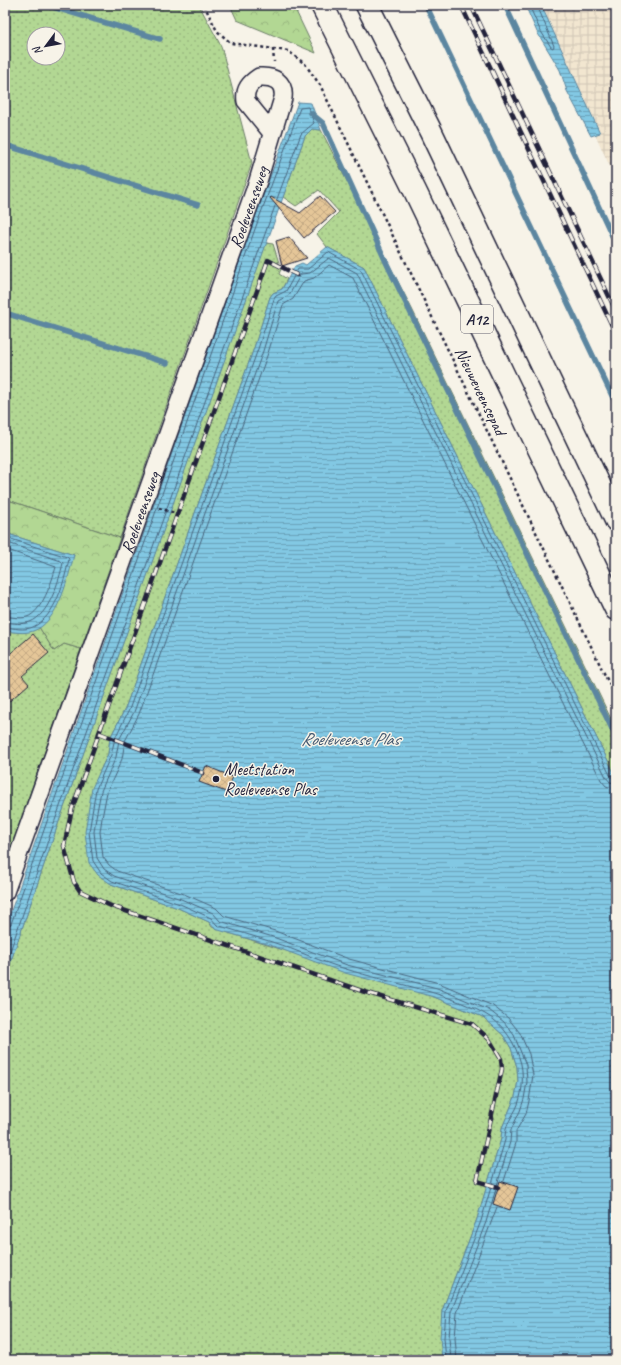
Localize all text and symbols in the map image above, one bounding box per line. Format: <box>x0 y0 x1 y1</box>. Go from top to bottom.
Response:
north arrow <box>26 26 66 66</box>
text: N <box>29 43 45 58</box>
street label: Roeleveenseweg <box>225 163 273 251</box>
road number: A12 <box>461 305 493 333</box>
street label: Nieuweveensepad <box>450 344 512 441</box>
street label: Roeleveenseweg <box>116 468 165 556</box>
water label: Roeleveense Plas <box>301 728 402 750</box>
place label: Meetstation Roeleveense Plas <box>224 759 319 800</box>
marker: Meetstation Roeleveense Plas <box>211 774 221 784</box>

